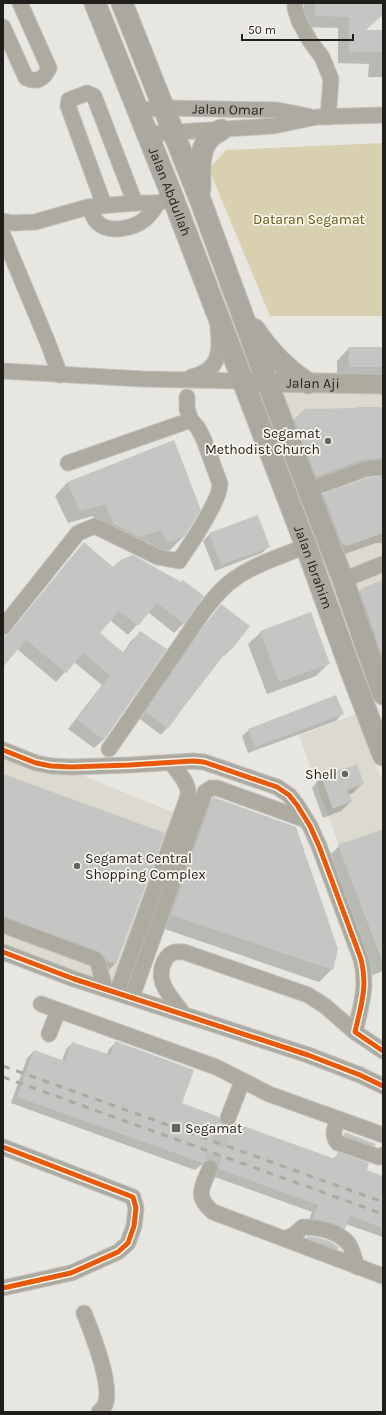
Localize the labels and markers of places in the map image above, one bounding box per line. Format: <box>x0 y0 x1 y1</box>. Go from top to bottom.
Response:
place label: Segamat Methodist Church <box>205 425 320 458</box>
marker: Segamat Methodist Church <box>323 436 333 446</box>
place label: Shell <box>305 766 337 783</box>
marker: Shell <box>340 769 350 779</box>
place label: Segamat Central Shopping Complex <box>85 850 206 883</box>
marker: Segamat Central Shopping Complex <box>72 861 82 871</box>
place label: Segamat <box>185 1120 242 1137</box>
marker: Segamat <box>170 1122 182 1134</box>

